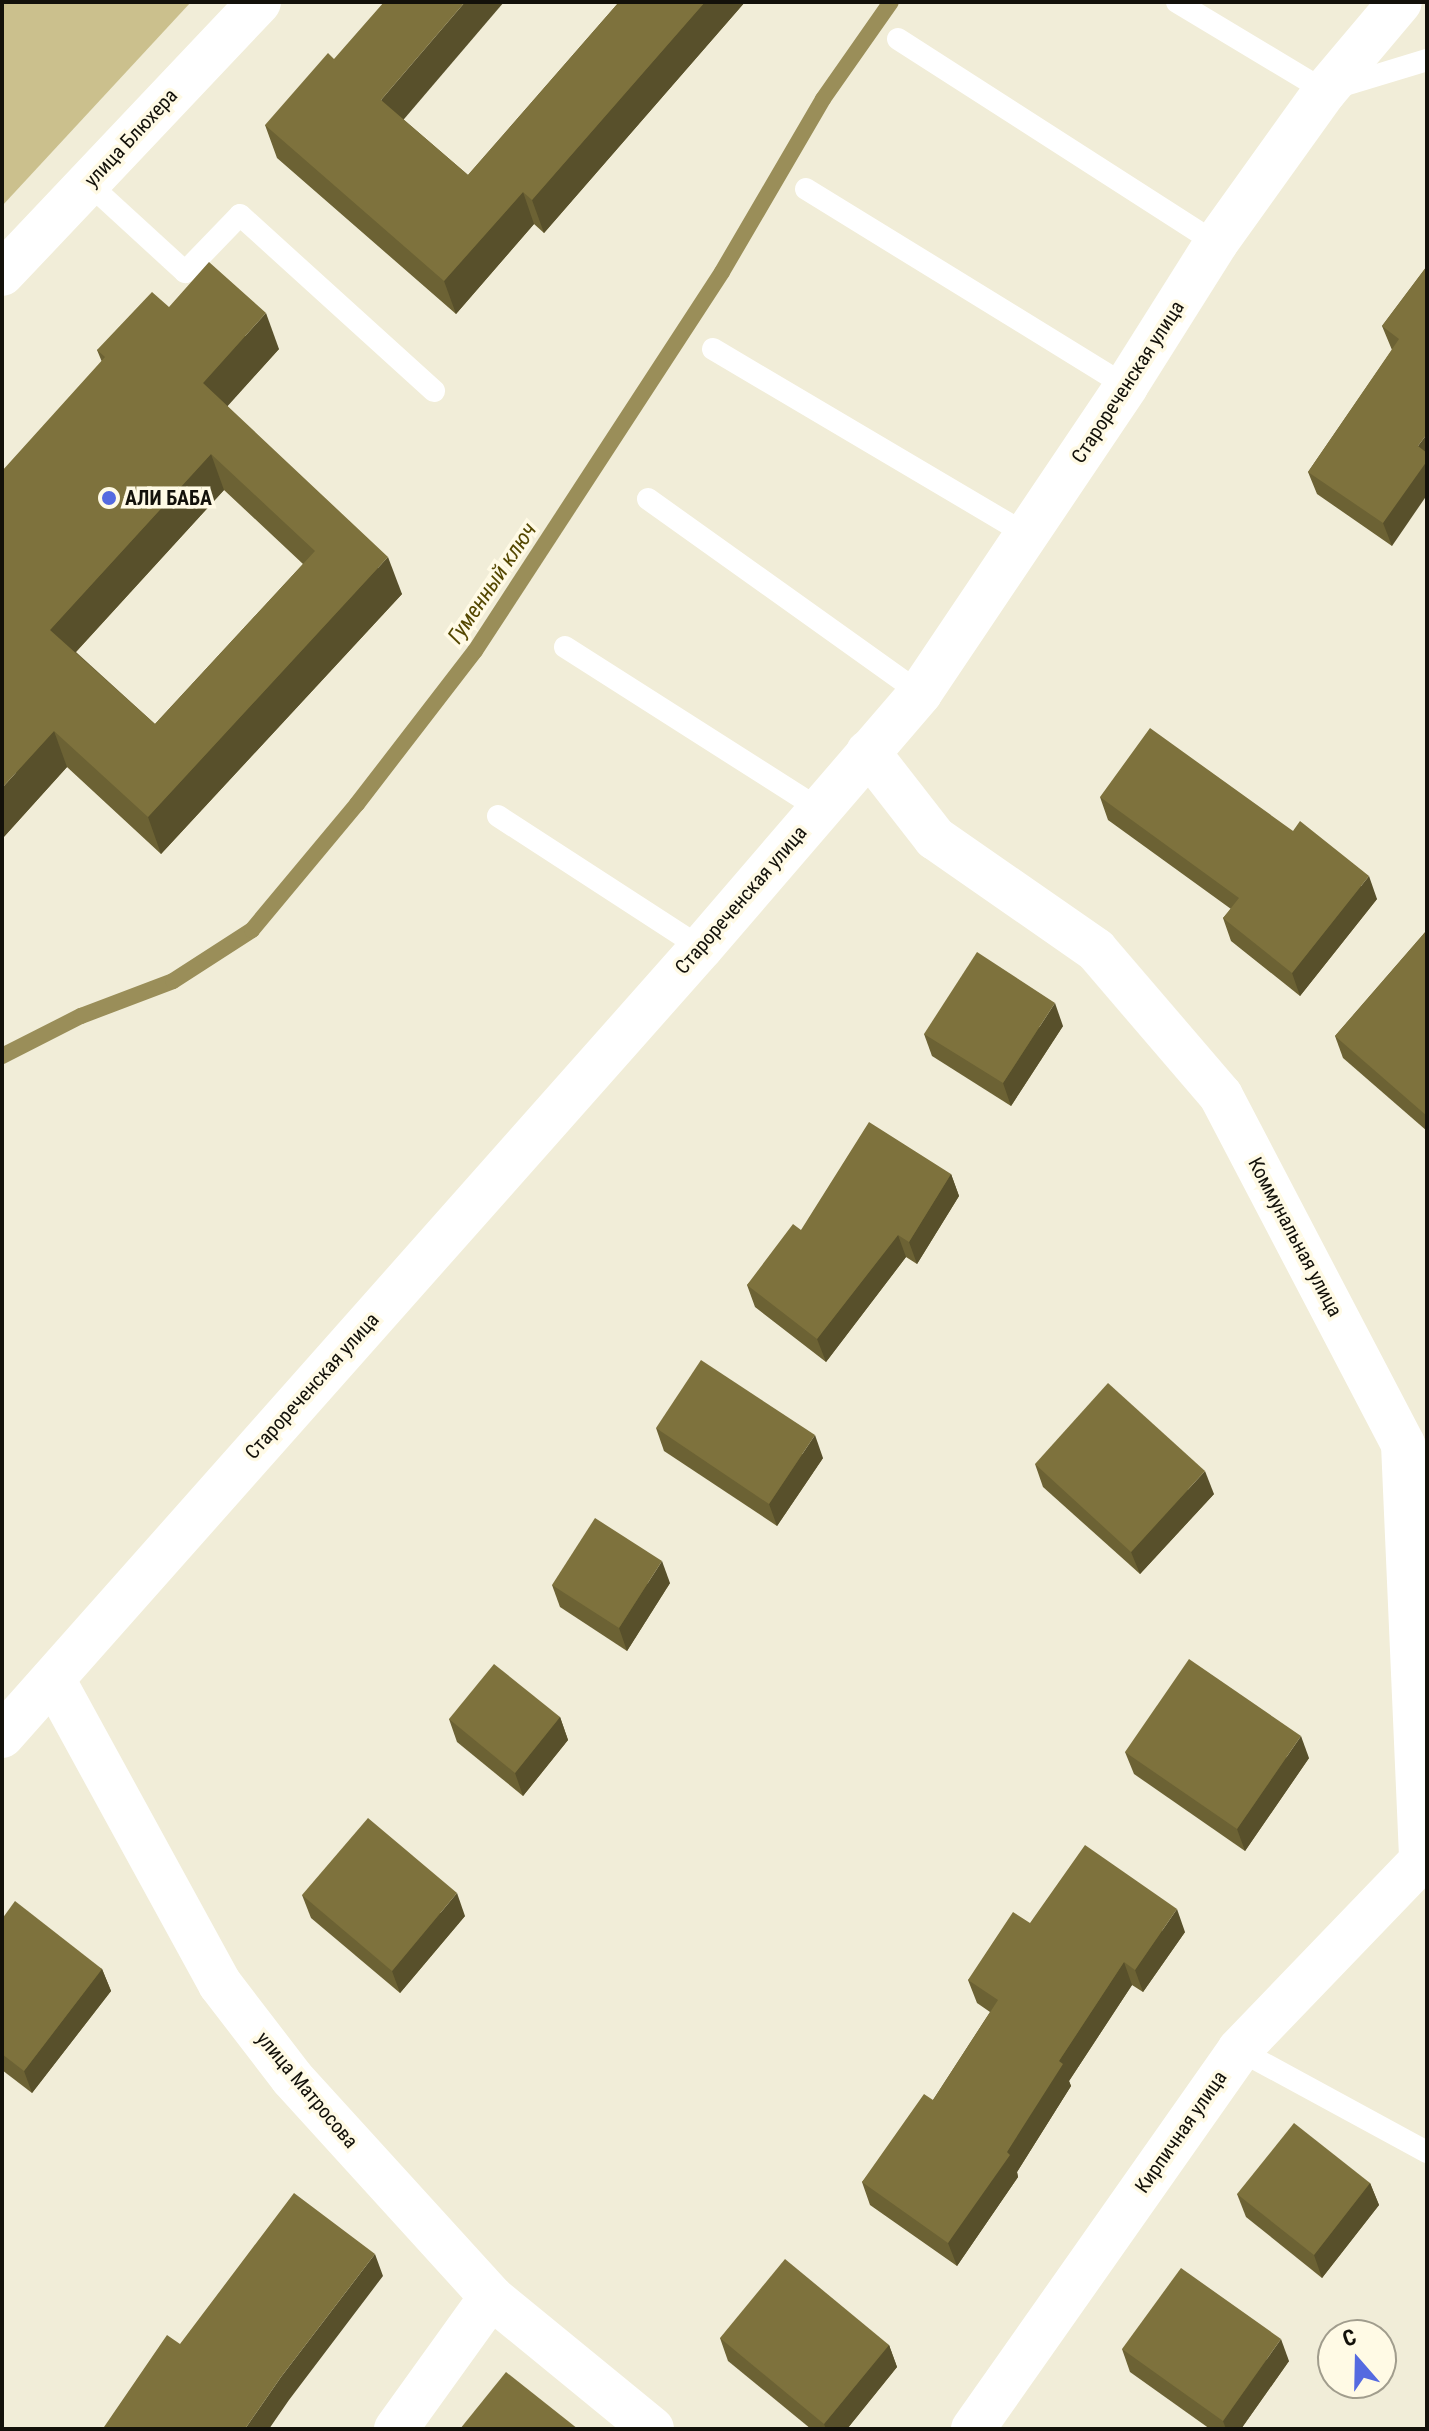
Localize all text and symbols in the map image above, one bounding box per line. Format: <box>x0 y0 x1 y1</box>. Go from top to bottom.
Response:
street label: улица Блюхера <box>79 84 183 192</box>
street label: Старореченская улица <box>1067 296 1189 468</box>
place label: АЛИ БАБА <box>125 486 212 510</box>
marker: АЛИ БАБА <box>100 489 118 507</box>
water label: Гуменный ключ <box>442 517 542 649</box>
street label: Старореченская улица <box>670 821 812 979</box>
street label: Коммунальная улица <box>1243 1153 1347 1321</box>
street label: Старореченская улица <box>240 1308 384 1464</box>
street label: улица Матросова <box>251 2027 363 2153</box>
street label: Кирпичная улица <box>1130 2066 1232 2198</box>
north arrow <box>1317 2319 1397 2399</box>
text: С <box>1339 2324 1359 2352</box>

